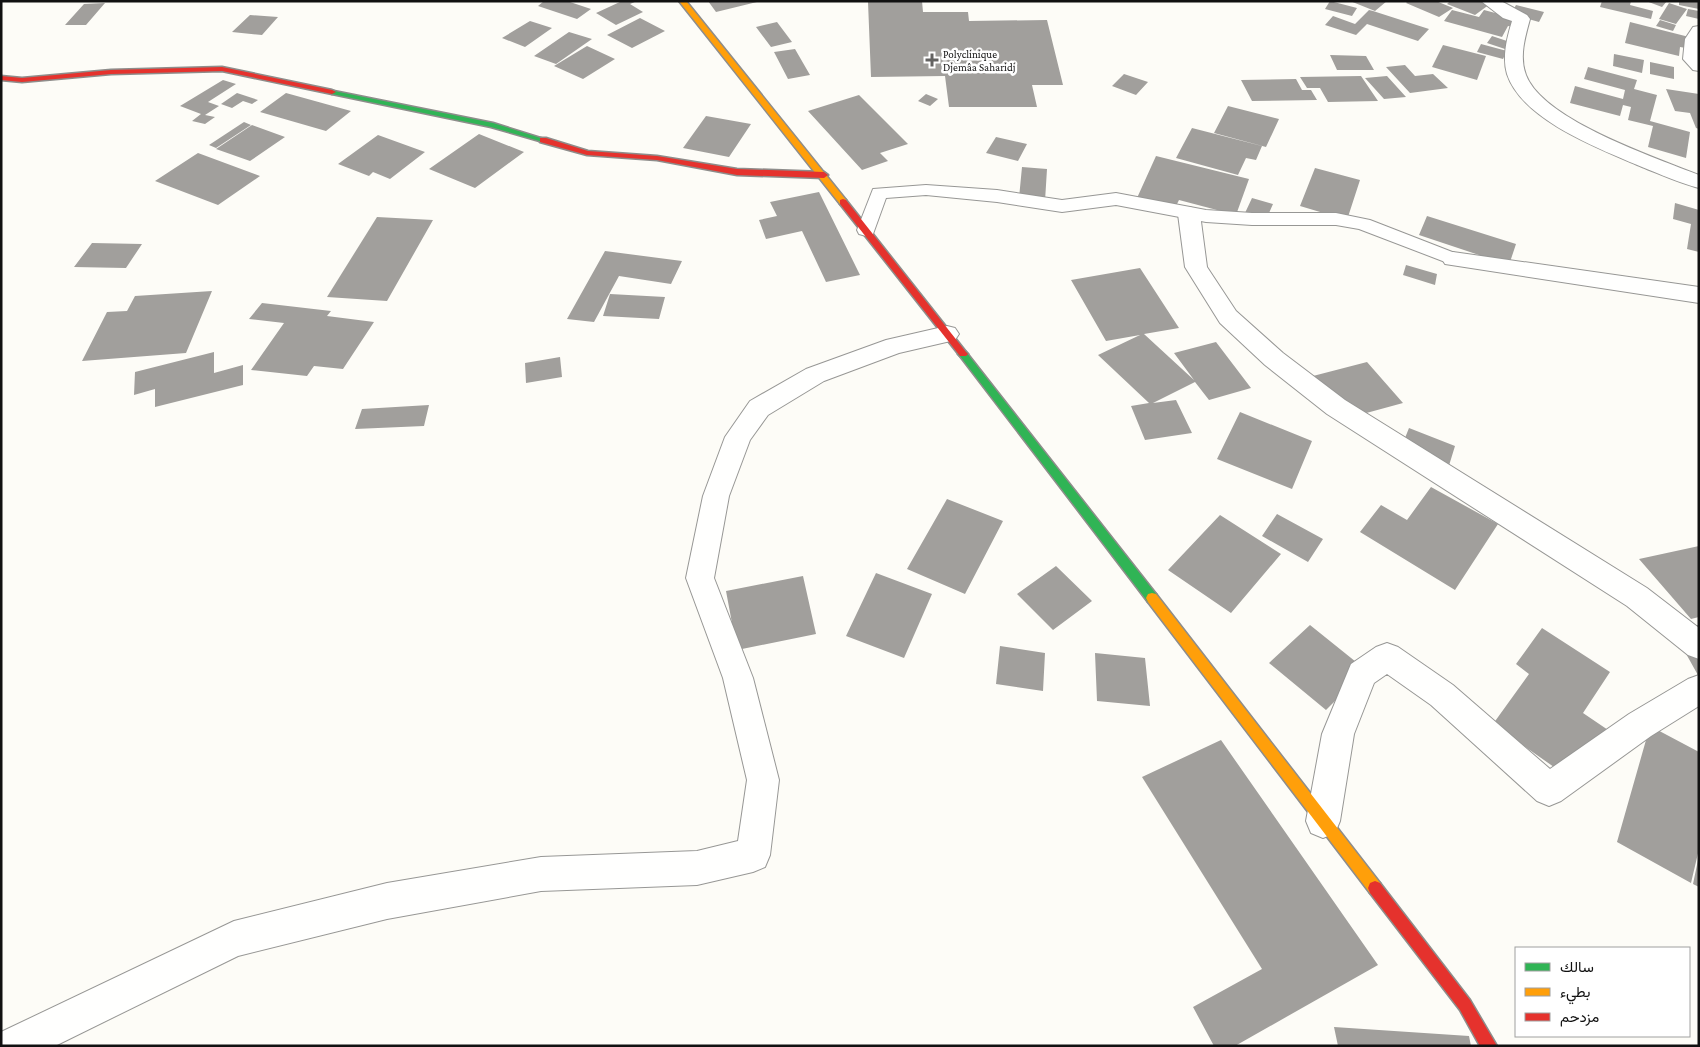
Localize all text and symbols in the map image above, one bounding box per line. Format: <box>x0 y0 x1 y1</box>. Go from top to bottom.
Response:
place label: Polyclinique Djemâa Saharidj <box>943 48 1016 74</box>
marker: Polyclinique Djemâa Saharidj <box>925 53 939 67</box>
legend <box>1515 947 1690 1037</box>
text: سالك <box>1560 959 1594 975</box>
text: بطيء <box>1560 984 1590 1005</box>
text: مزدحم <box>1560 1009 1599 1027</box>

